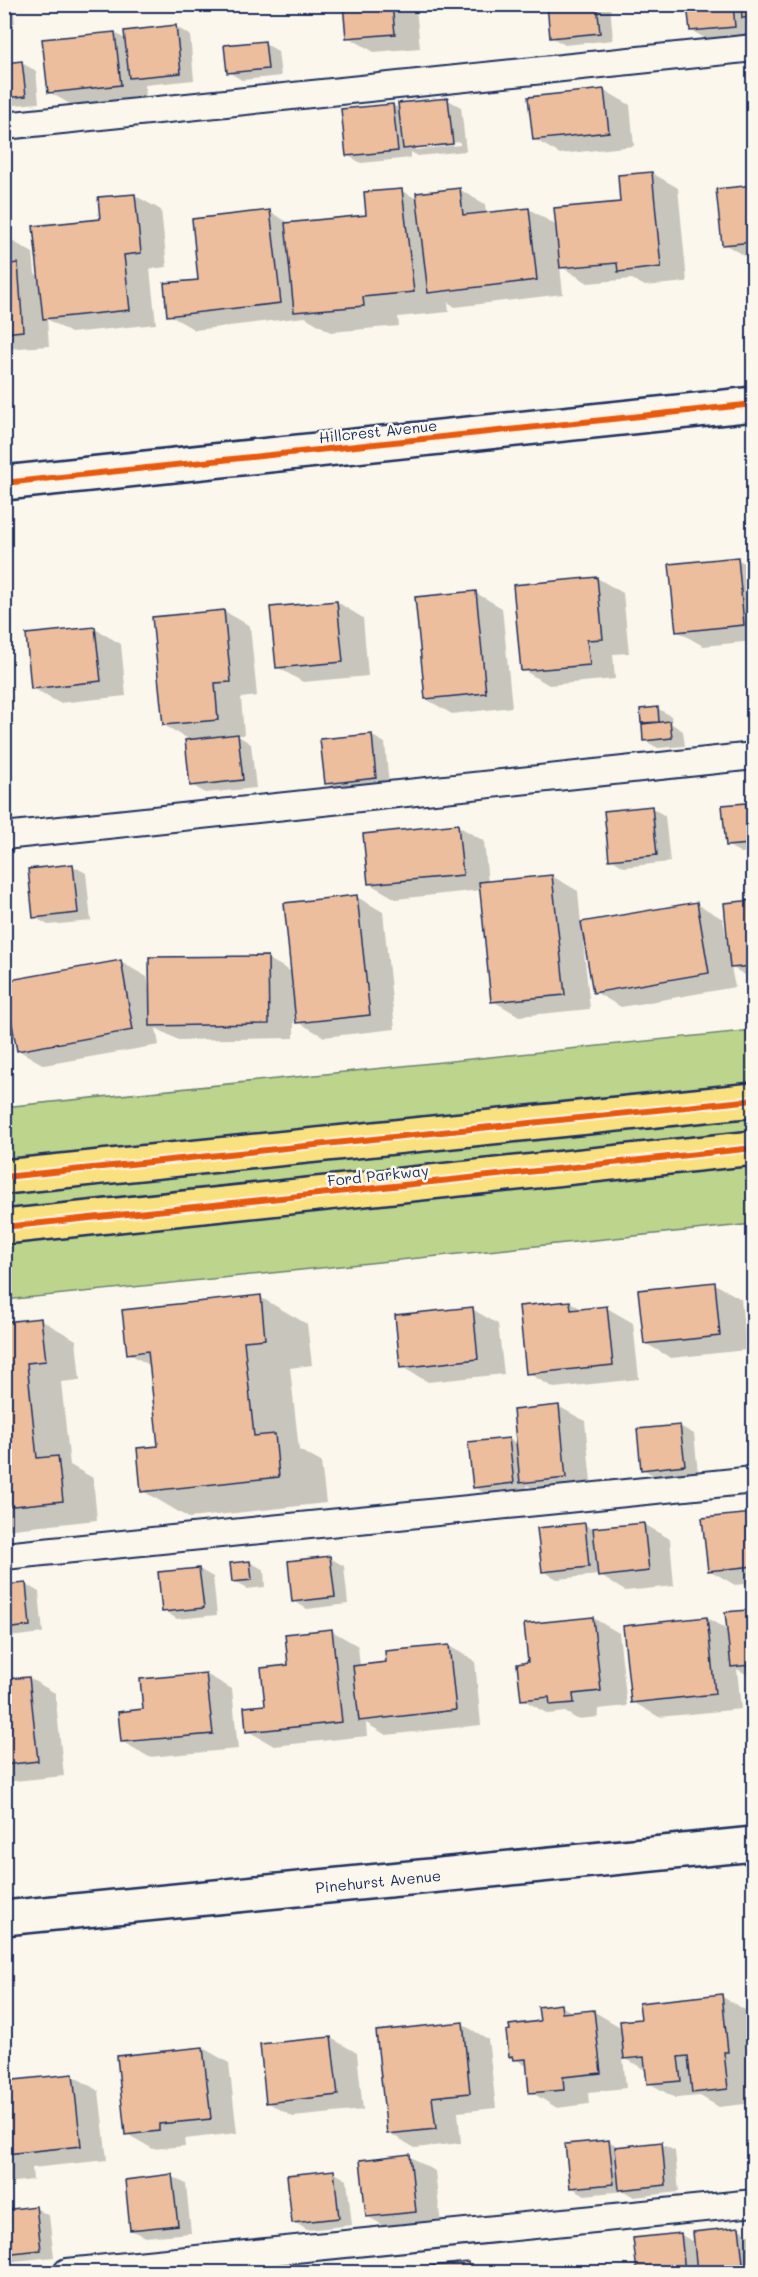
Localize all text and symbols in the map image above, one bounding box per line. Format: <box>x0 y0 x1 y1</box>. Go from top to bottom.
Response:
street label: Hillcrest Avenue <box>318 415 438 447</box>
street label: Ford Parkway <box>326 1160 430 1190</box>
street label: Pinehurst Avenue <box>314 1865 442 1897</box>

